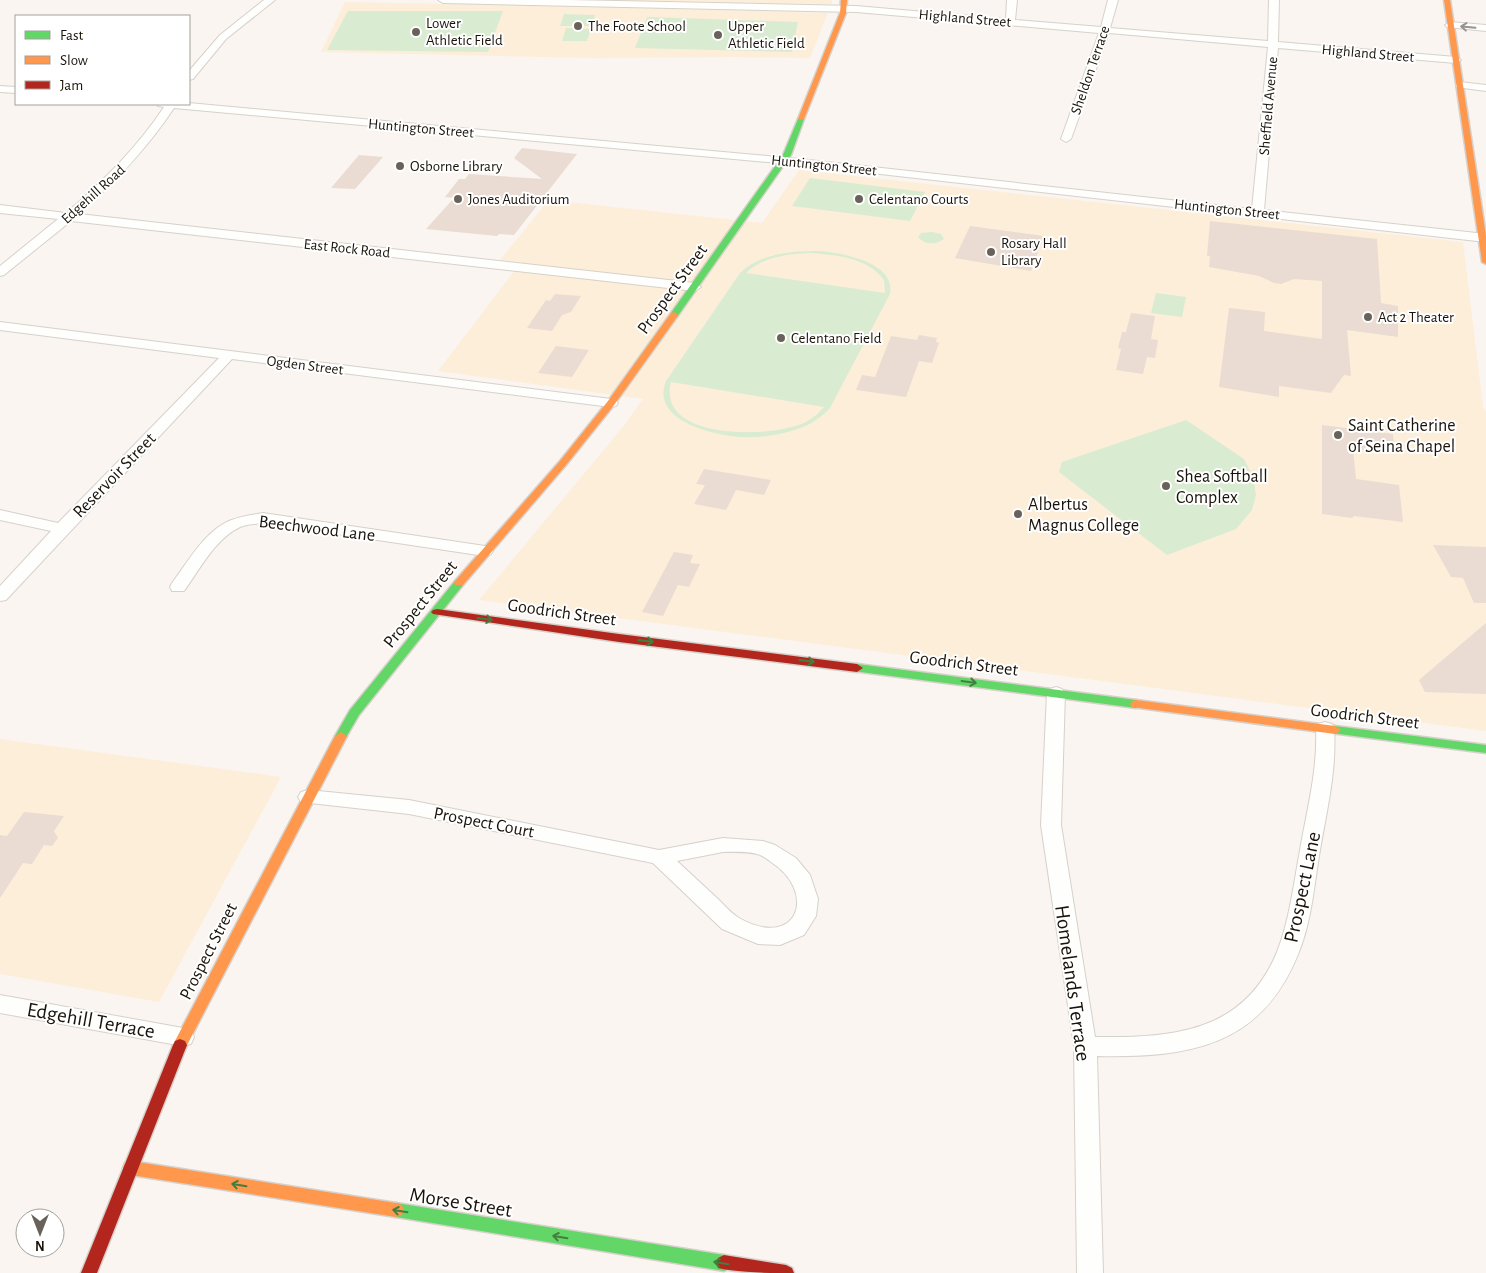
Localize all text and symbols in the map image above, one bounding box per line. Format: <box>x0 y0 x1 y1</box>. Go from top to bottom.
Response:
street label: Highland Street <box>918 7 1012 30</box>
legend <box>15 15 190 105</box>
place label: Lower Athletic Field <box>426 16 503 48</box>
place label: The Foote School <box>588 19 686 34</box>
place label: Upper Athletic Field <box>728 19 805 51</box>
marker: The Foote School <box>572 20 584 32</box>
one-way arrow <box>1460 22 1476 32</box>
street label: Sheldon Terrace <box>1068 24 1113 117</box>
marker: Lower Athletic Field <box>410 26 422 38</box>
text: Fast <box>60 28 84 43</box>
marker: Upper Athletic Field <box>712 29 724 41</box>
street label: Highland Street <box>1321 42 1415 65</box>
text: Slow <box>60 53 88 68</box>
street label: Sheffield Avenue <box>1257 56 1280 156</box>
text: Jam <box>60 78 83 93</box>
street label: Huntington Street <box>367 116 475 141</box>
street label: Huntington Street <box>770 152 878 179</box>
place label: Osborne Library <box>410 159 503 174</box>
marker: Osborne Library <box>394 160 406 172</box>
street label: Edgehill Road <box>59 162 128 227</box>
place label: Jones Auditorium <box>468 192 569 207</box>
place label: Celentano Courts <box>869 192 968 207</box>
marker: Jones Auditorium <box>452 193 464 205</box>
marker: Celentano Courts <box>853 193 865 205</box>
street label: Huntington Street <box>1173 196 1281 223</box>
place label: Rosary Hall Library <box>1001 236 1067 268</box>
street label: East Rock Road <box>303 237 391 261</box>
street label: Prospect Street <box>634 241 711 338</box>
marker: Rosary Hall Library <box>985 246 997 258</box>
place label: Act 2 Theater <box>1378 310 1454 325</box>
marker: Act 2 Theater <box>1362 311 1374 323</box>
place label: Celentano Field <box>791 331 882 346</box>
marker: Celentano Field <box>775 332 787 344</box>
street label: Ogden Street <box>266 353 344 378</box>
place label: Saint Catherine of Seina Chapel <box>1348 417 1456 456</box>
marker: Saint Catherine of Seina Chapel <box>1332 429 1344 441</box>
street label: Reservoir Street <box>70 430 160 522</box>
place label: Shea Softball Complex <box>1176 468 1268 507</box>
marker: Shea Softball Complex <box>1160 480 1172 492</box>
place label: Albertus Magnus College <box>1028 496 1139 535</box>
marker: Albertus Magnus College <box>1012 508 1024 520</box>
street label: Beechwood Lane <box>258 513 376 545</box>
street label: Prospect Street <box>380 558 461 651</box>
street label: Goodrich Street <box>507 596 617 630</box>
one-way arrow <box>477 614 493 624</box>
one-way arrow <box>638 636 654 646</box>
street label: Goodrich Street <box>909 648 1019 680</box>
one-way arrow <box>799 656 815 666</box>
one-way arrow <box>960 677 976 687</box>
street label: Goodrich Street <box>1310 701 1420 733</box>
street label: Prospect Court <box>432 804 536 842</box>
street label: Prospect Lane <box>1280 830 1324 944</box>
street label: Prospect Street <box>177 900 241 1003</box>
street label: Homelands Terrace <box>1051 904 1094 1063</box>
street label: Edgehill Terrace <box>25 999 157 1042</box>
one-way arrow <box>232 1180 248 1190</box>
street label: Morse Street <box>408 1184 514 1221</box>
one-way arrow <box>392 1206 408 1216</box>
north arrow <box>15 1208 65 1258</box>
one-way arrow <box>552 1231 568 1241</box>
text: N <box>35 1238 45 1252</box>
one-way arrow <box>713 1257 729 1267</box>

